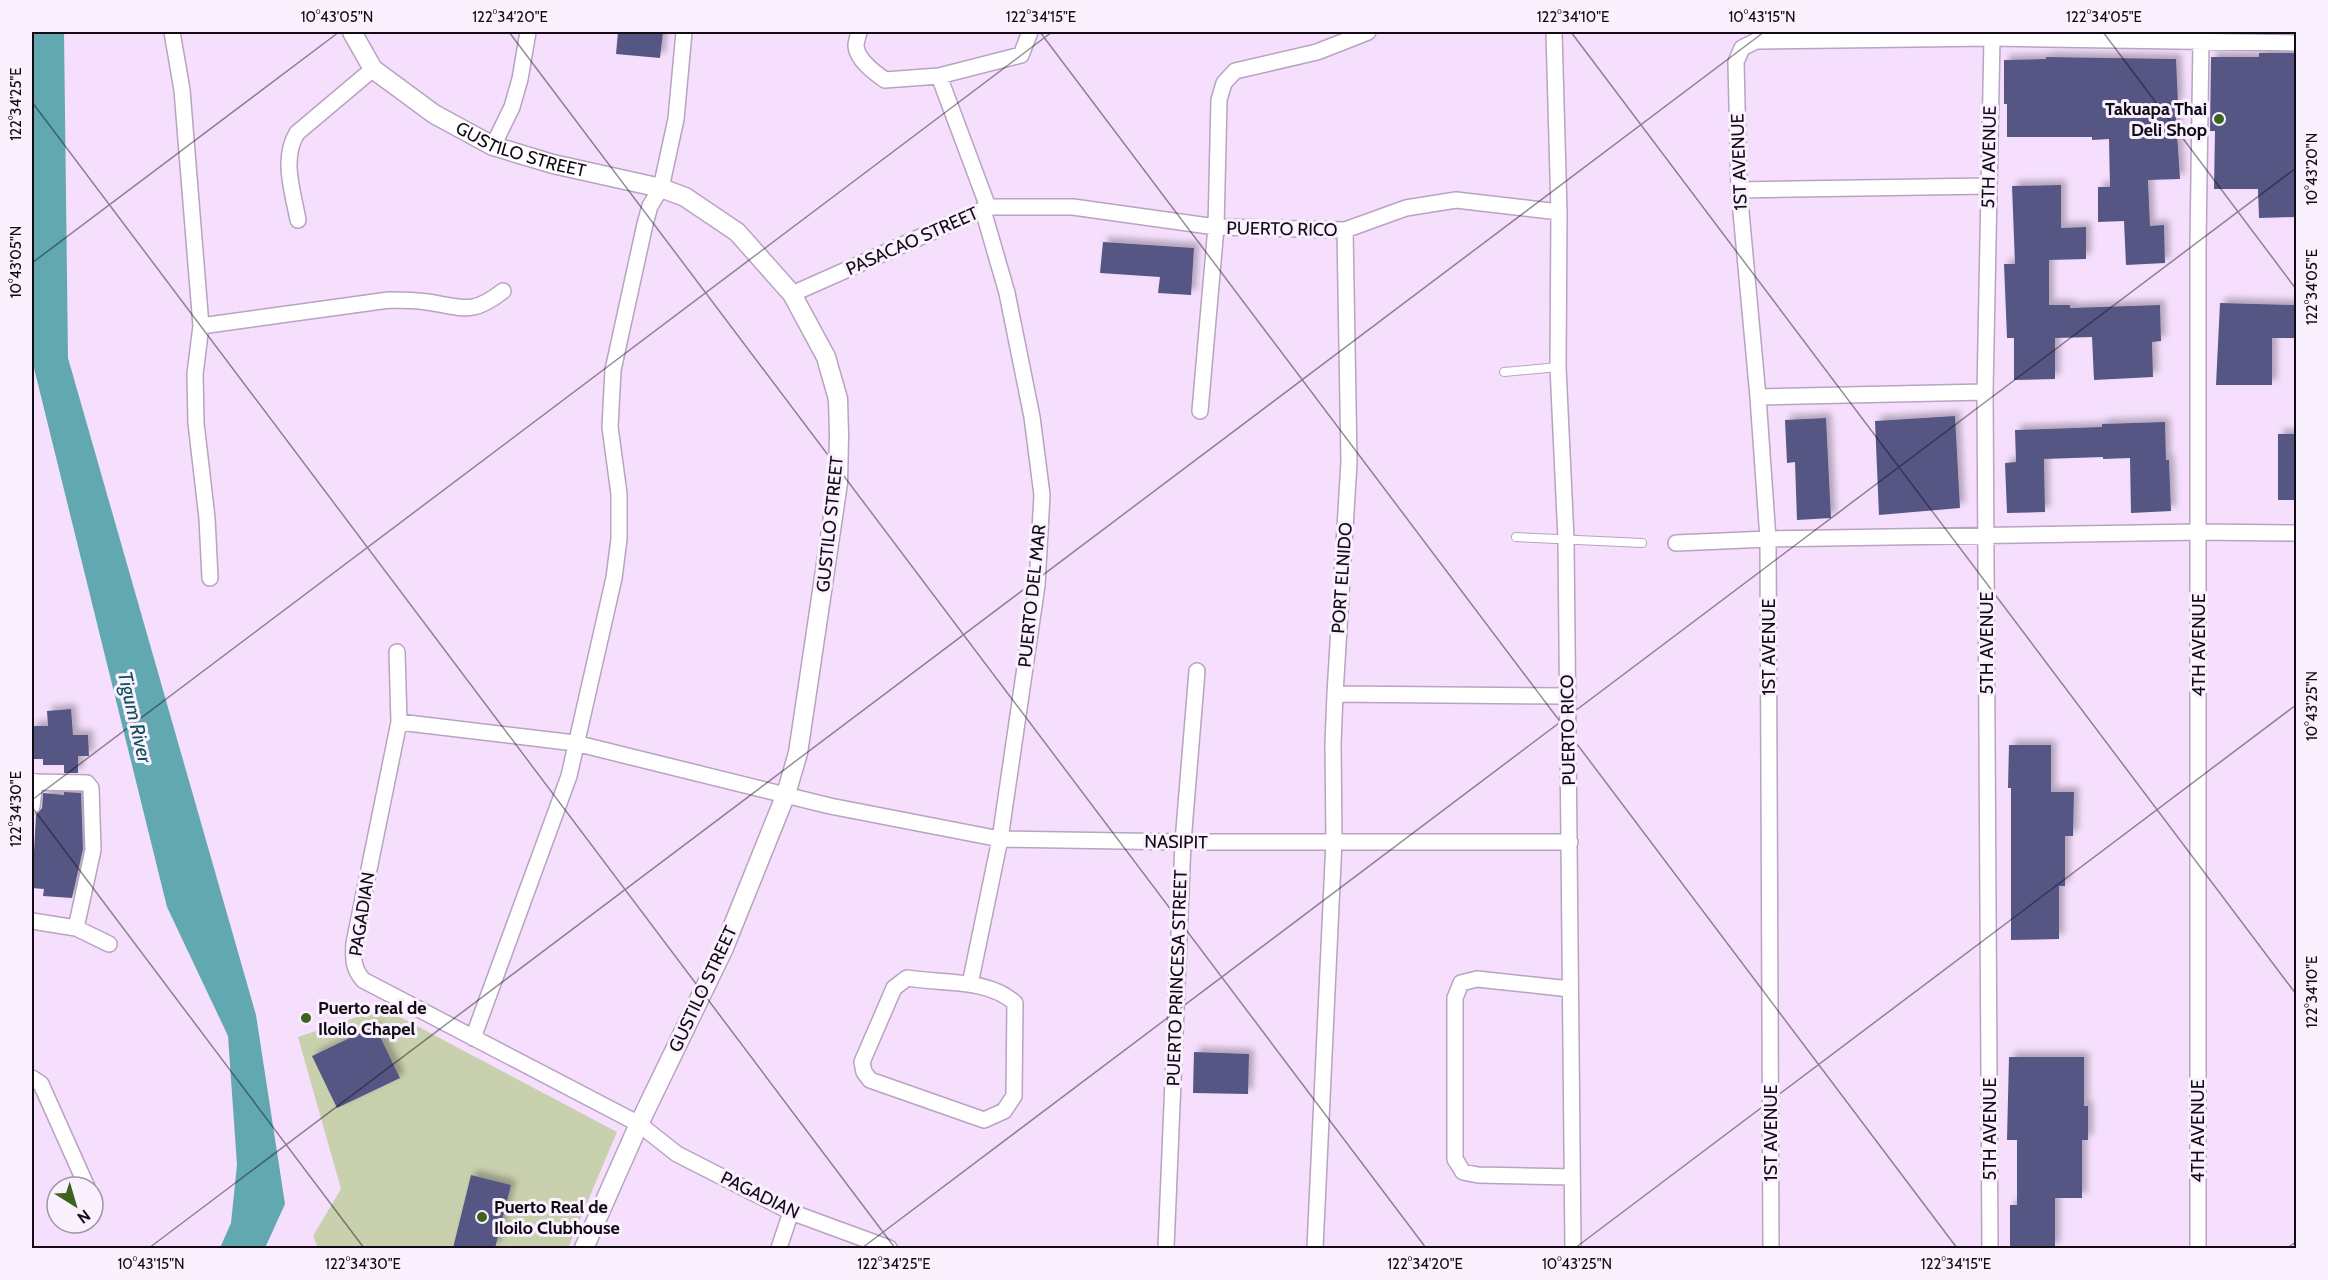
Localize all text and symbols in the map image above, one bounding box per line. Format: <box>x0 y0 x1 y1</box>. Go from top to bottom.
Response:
text: 10°43'05"N <box>301 8 373 26</box>
text: 122°34'20"E <box>472 8 548 26</box>
text: 122°34'15"E <box>1006 8 1076 26</box>
text: 122°34'10"E <box>1537 8 1609 26</box>
text: 10°43'15"N <box>1728 8 1796 26</box>
text: 122°34'05"E <box>2066 8 2142 26</box>
text: 122°34'25"E <box>7 67 25 141</box>
place label: Takuapa Thai Deli Shop <box>2105 98 2207 141</box>
street label: 5TH AVENUE <box>1977 105 2001 209</box>
marker: Takuapa Thai Deli Shop <box>2212 112 2226 126</box>
street label: 1ST AVENUE <box>1726 113 1752 211</box>
street label: GUSTILO STREET <box>452 117 588 182</box>
text: 10°43'20"N <box>2303 133 2321 205</box>
street label: PASACAO STREET <box>842 202 982 280</box>
street label: PUERTO RICO <box>1226 217 1338 241</box>
text: 10°43'05"N <box>7 226 25 298</box>
text: 122°34'05"E <box>2303 249 2321 325</box>
street label: GUSTILO STREET <box>812 454 848 593</box>
street label: PORT ELNIDO <box>1327 521 1357 634</box>
street label: PUERTO DEL MAR <box>1014 523 1050 669</box>
street label: 5TH AVENUE <box>1976 592 1998 694</box>
street label: 4TH AVENUE <box>2188 593 2210 697</box>
street label: 1ST AVENUE <box>1758 599 1780 695</box>
water label: Tigum River <box>113 669 157 766</box>
text: 10°43'25"N <box>2303 671 2321 741</box>
street label: PUERTO RICO <box>1556 674 1580 786</box>
text: 122°34'30"E <box>7 771 25 847</box>
street label: NASIPIT <box>1144 830 1208 854</box>
street label: PUERTO PRINCESA STREET <box>1162 869 1192 1087</box>
street label: PAGADIAN <box>344 870 380 958</box>
street label: GUSTILO STREET <box>664 922 742 1056</box>
text: 122°34'10"E <box>2303 956 2321 1028</box>
place label: Puerto real de Iloilo Chapel <box>318 997 427 1040</box>
marker: Puerto real de Iloilo Chapel <box>299 1011 313 1025</box>
street label: 5TH AVENUE <box>1979 1078 2001 1180</box>
street label: 4TH AVENUE <box>2187 1079 2209 1183</box>
street label: 1ST AVENUE <box>1760 1085 1782 1181</box>
street label: PAGADIAN <box>717 1166 803 1224</box>
north arrow <box>45 1175 105 1235</box>
place label: Puerto Real de Iloilo Clubhouse <box>494 1196 620 1239</box>
text: N <box>73 1206 94 1228</box>
marker: Puerto Real de Iloilo Clubhouse <box>475 1210 489 1224</box>
text: 10°43'15"N <box>117 1255 185 1273</box>
text: 122°34'30"E <box>325 1255 401 1273</box>
text: 122°34'25"E <box>857 1255 931 1273</box>
text: 122°34'20"E <box>1387 1255 1463 1273</box>
text: 10°43'25"N <box>1542 1255 1612 1273</box>
text: 122°34'15"E <box>1921 1255 1991 1273</box>

